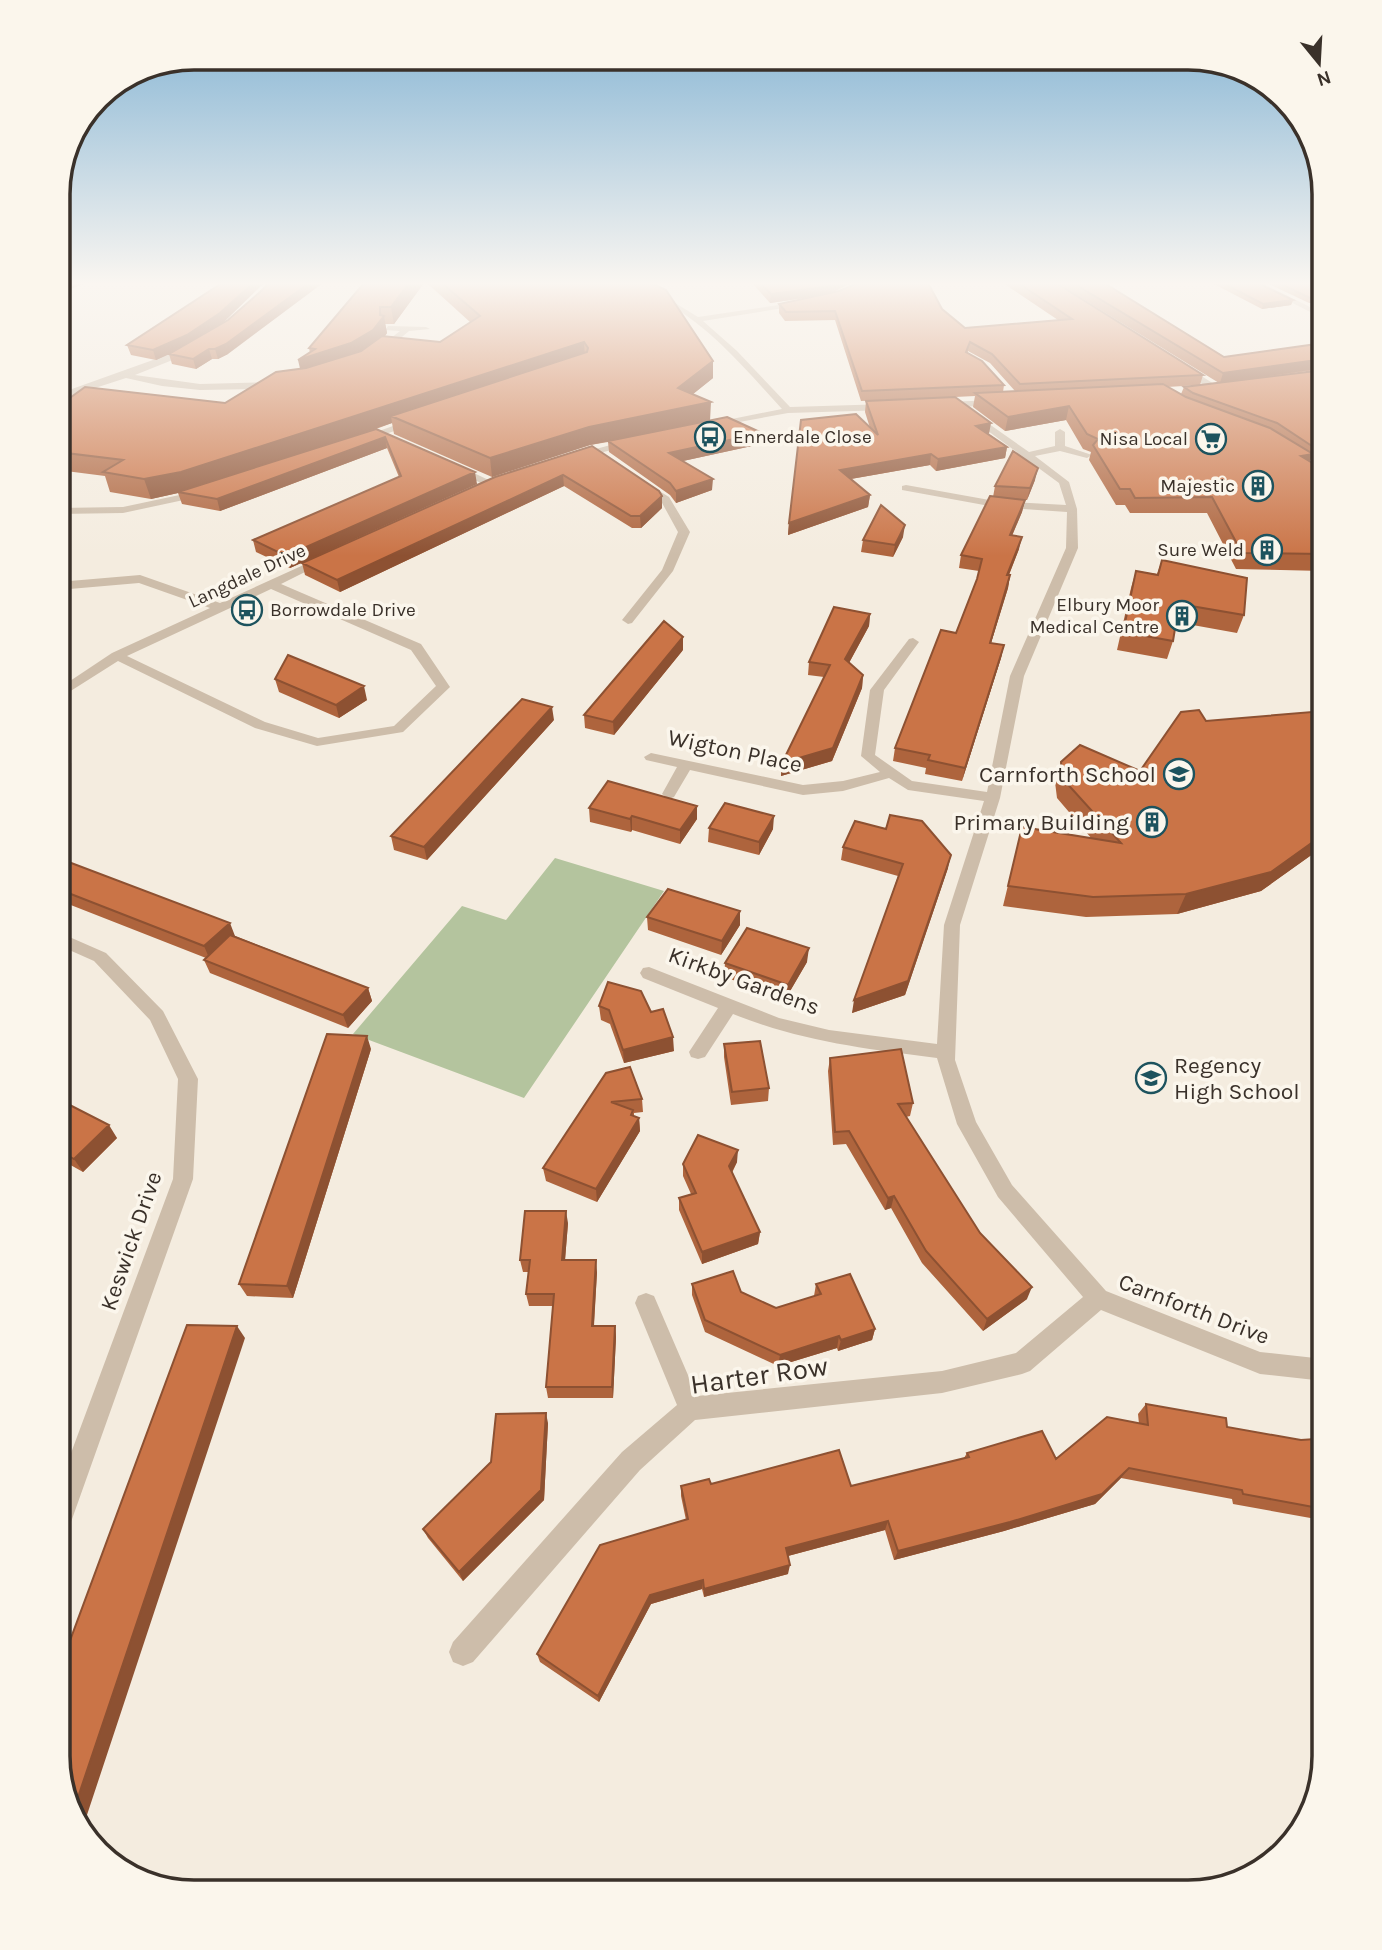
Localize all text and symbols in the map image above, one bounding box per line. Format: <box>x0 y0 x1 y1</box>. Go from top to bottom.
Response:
north arrow <box>1284 28 1354 98</box>
text: N <box>1314 66 1334 91</box>
bus stop icon: Ennerdale Close <box>693 420 727 454</box>
supermarket icon: Nisa Local <box>1194 422 1228 456</box>
place label: Ennerdale Close <box>733 426 872 448</box>
place label: Nisa Local <box>1100 428 1188 450</box>
building icon: Majestic <box>1241 469 1275 503</box>
place label: Majestic <box>1160 475 1235 497</box>
building icon: Sure Weld <box>1250 533 1284 567</box>
street label: Langdale Drive <box>185 539 309 613</box>
place label: Sure Weld <box>1157 539 1244 561</box>
bus stop icon: Borrowdale Drive <box>230 593 264 627</box>
place label: Elbury Moor Medical Centre <box>1029 594 1159 638</box>
place label: Borrowdale Drive <box>270 599 416 621</box>
building icon: Elbury Moor Medical Centre <box>1165 599 1199 633</box>
street label: Wigton Place <box>665 724 805 778</box>
school or university icon: Carnforth School <box>1162 757 1196 791</box>
place label: Carnforth School <box>979 761 1156 788</box>
building icon: Primary Building <box>1135 805 1169 839</box>
place label: Primary Building <box>954 809 1129 836</box>
street label: Kirkby Gardens <box>665 941 823 1021</box>
place label: Regency High School <box>1174 1052 1300 1105</box>
school or university icon: Regency High School <box>1134 1061 1168 1095</box>
street label: Keswick Drive <box>95 1168 167 1314</box>
street label: Carnforth Drive <box>1115 1268 1273 1350</box>
street label: Harter Row <box>688 1349 830 1401</box>

